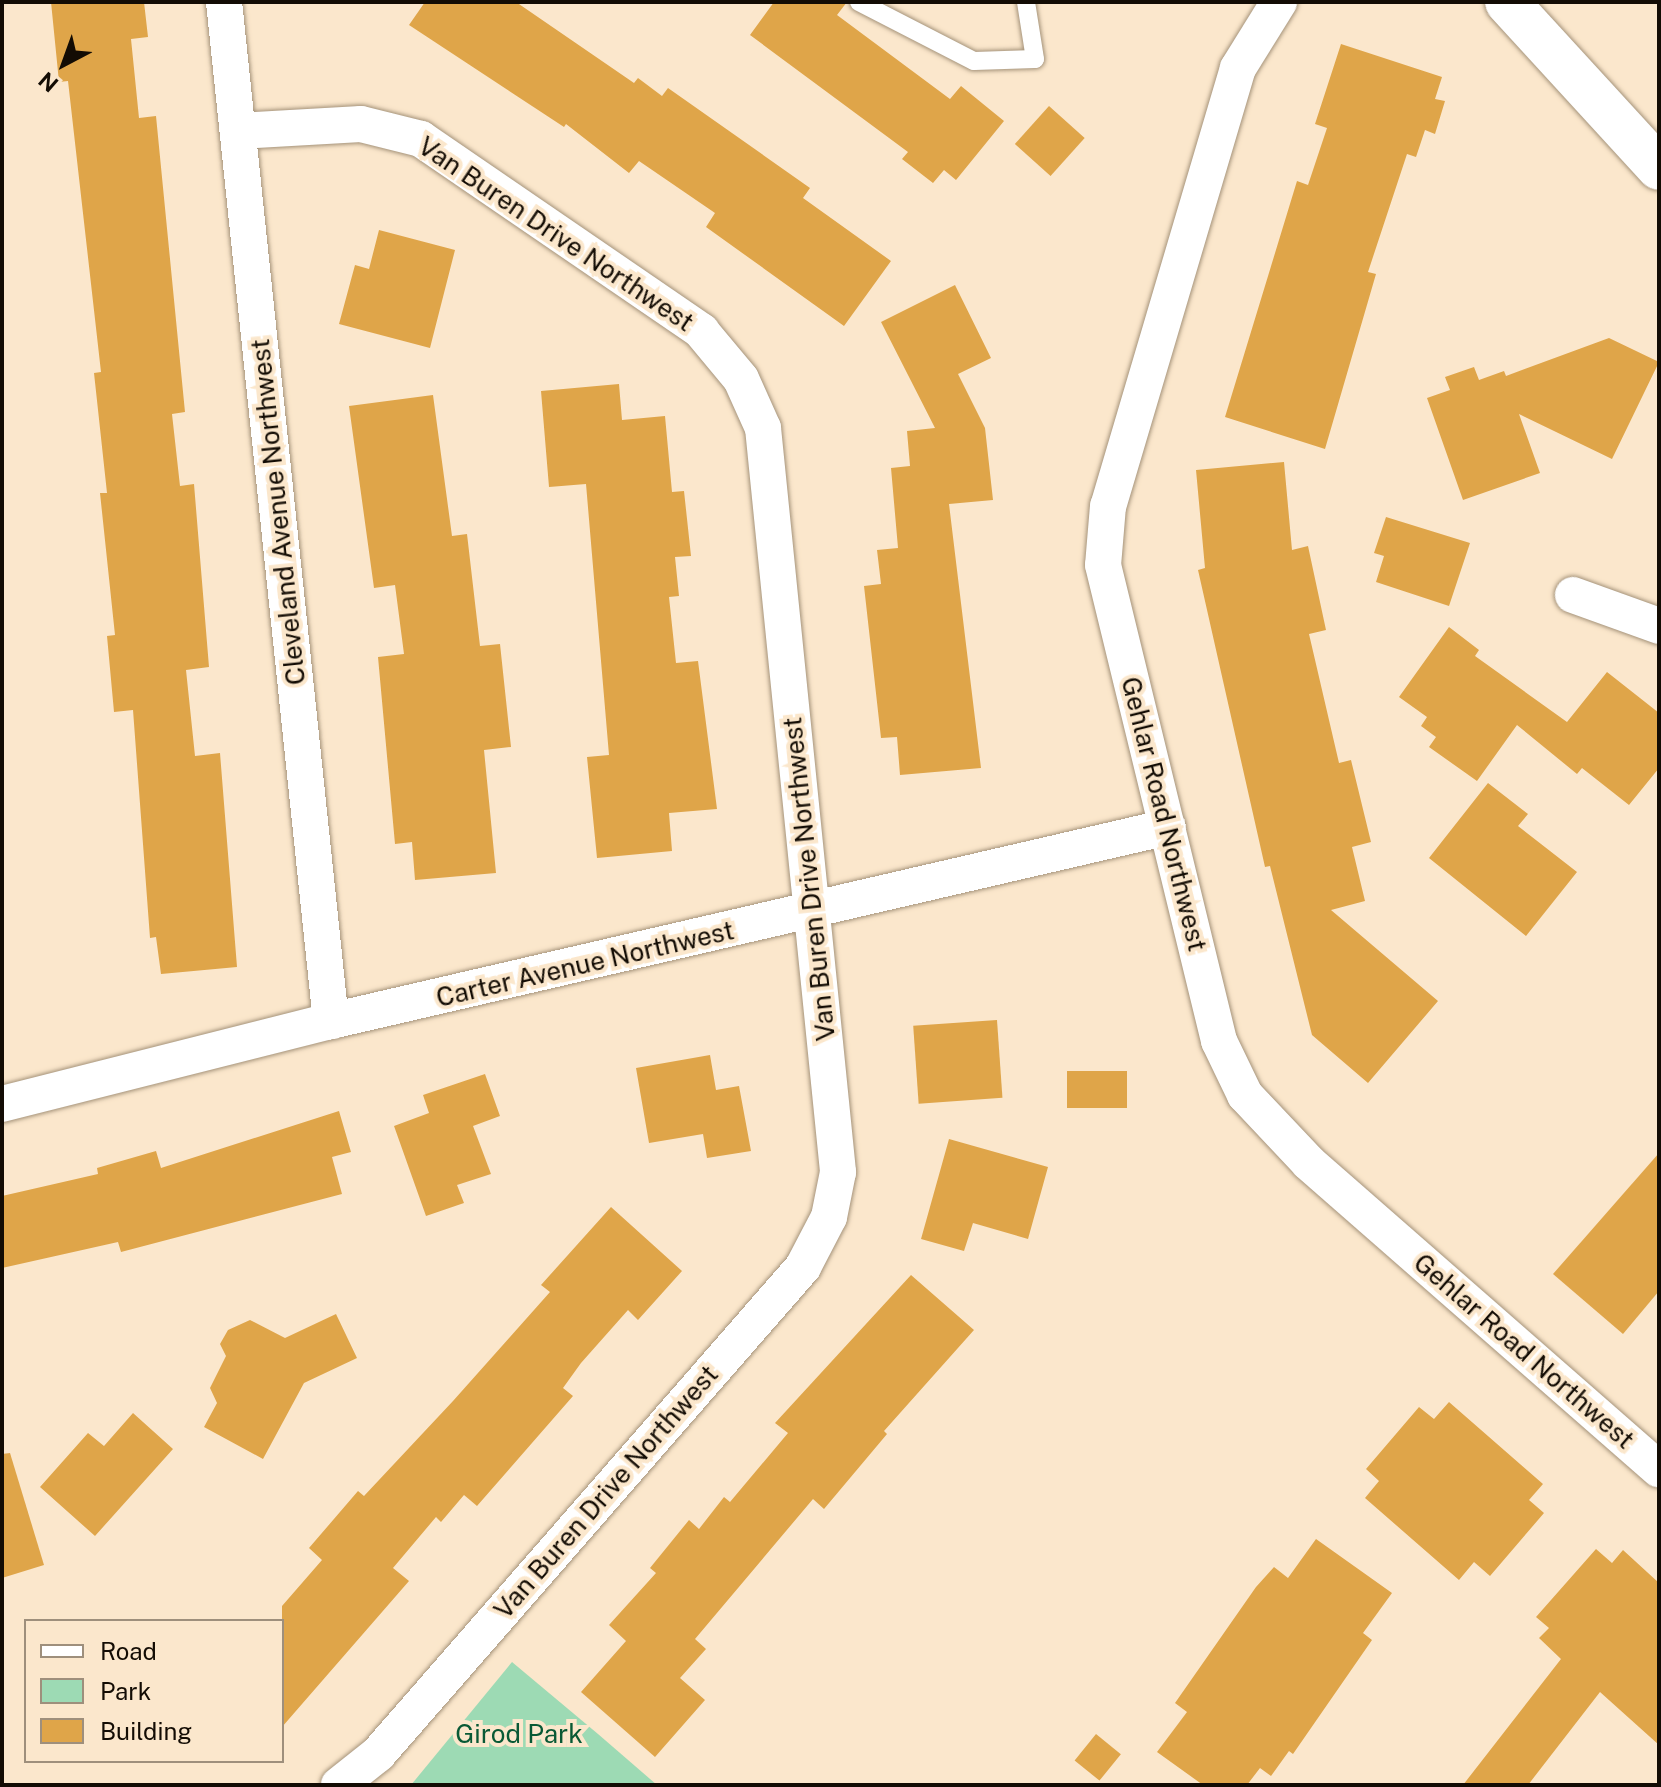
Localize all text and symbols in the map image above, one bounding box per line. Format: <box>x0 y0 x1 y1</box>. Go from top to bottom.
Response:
north arrow <box>24 24 104 104</box>
text: N <box>33 67 63 98</box>
street label: Van Buren Drive Northwest <box>412 130 700 338</box>
street label: Cleveland Avenue Northwest <box>244 337 312 687</box>
street label: Gehlar Road Northwest <box>1115 674 1213 954</box>
street label: Van Buren Drive Northwest <box>776 716 842 1042</box>
street label: Carter Avenue Northwest <box>433 915 737 1013</box>
street label: Gehlar Road Northwest <box>1408 1247 1640 1455</box>
street label: Van Buren Drive Northwest <box>487 1359 725 1625</box>
legend <box>24 1619 284 1763</box>
text: Road <box>100 1637 157 1665</box>
text: Park <box>100 1677 151 1705</box>
text: Building <box>100 1717 192 1745</box>
park label: Girod Park <box>455 1718 583 1750</box>

